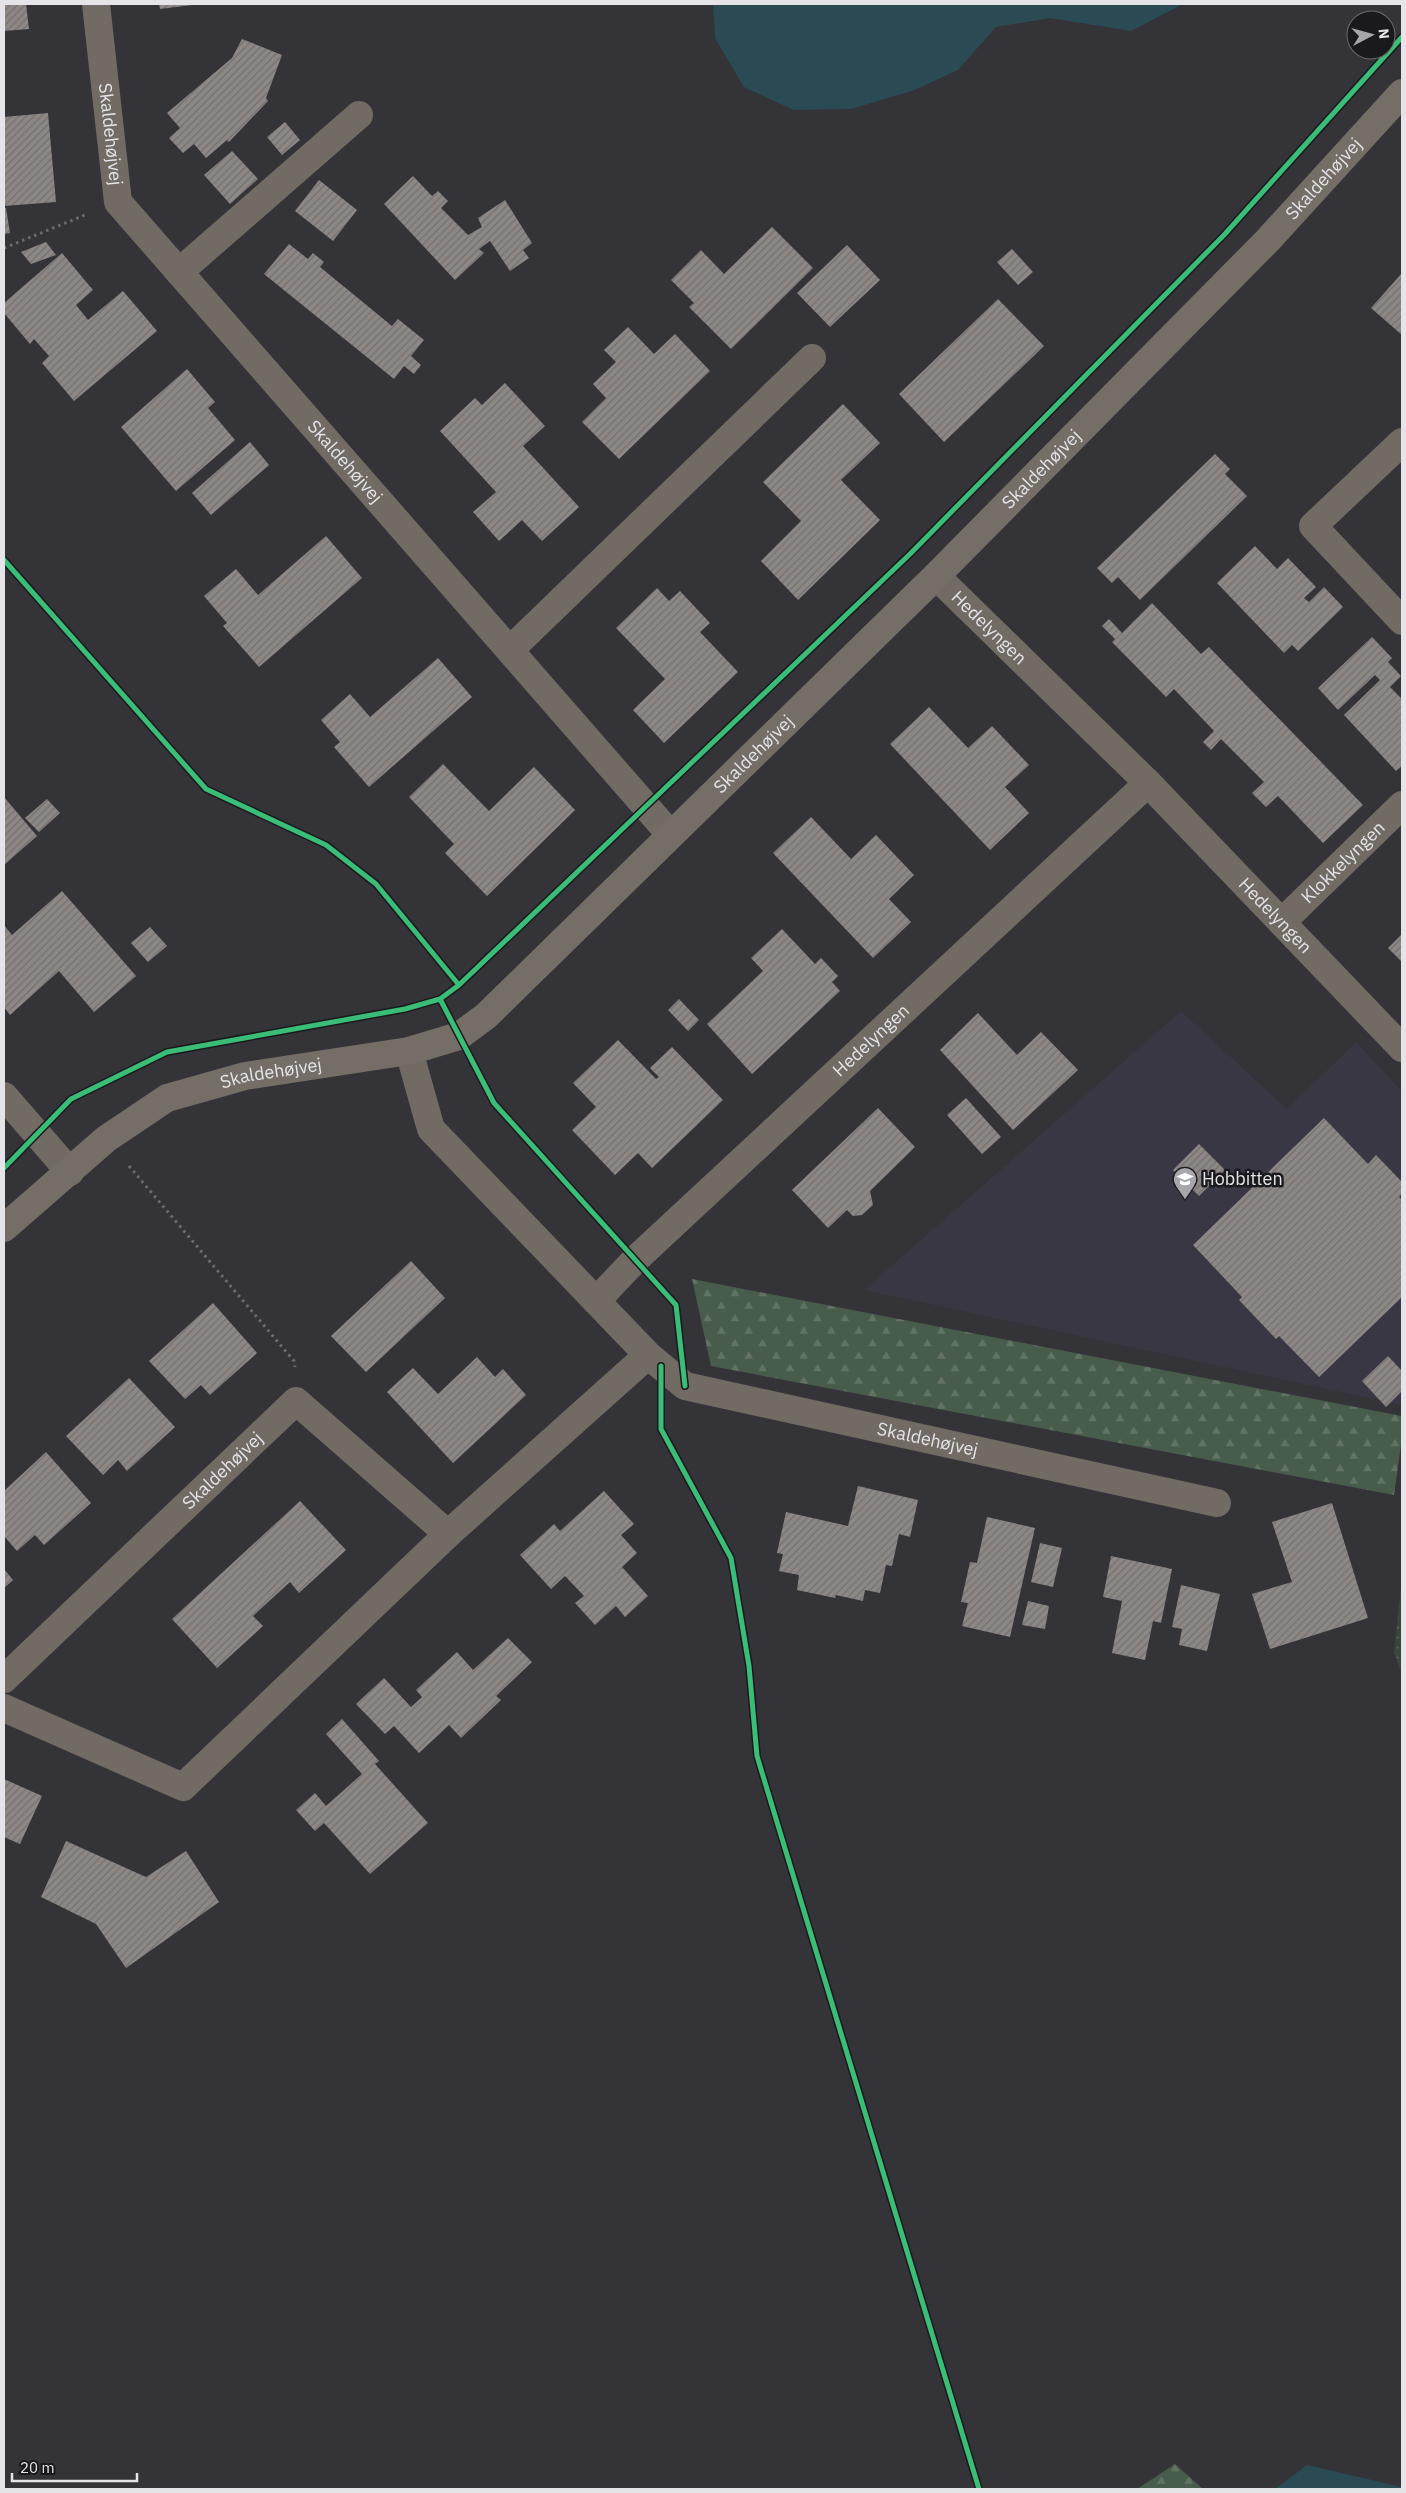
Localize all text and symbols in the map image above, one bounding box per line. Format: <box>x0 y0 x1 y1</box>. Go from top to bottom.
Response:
north arrow <box>1346 10 1396 60</box>
text: N <box>1374 28 1393 40</box>
street label: Skaldehøjvej <box>94 82 128 187</box>
street label: Skaldehøjvej <box>1280 133 1366 224</box>
street label: Skaldehøjvej <box>303 415 388 508</box>
street label: Skaldehøjvej <box>997 424 1085 514</box>
street label: Hedelyngen <box>947 585 1032 669</box>
street label: Skaldehøjvej <box>709 710 798 798</box>
street label: Klokkelyngen <box>1296 816 1390 908</box>
street label: Hedelyngen <box>1234 873 1317 958</box>
street label: Hedelyngen <box>828 999 914 1081</box>
street label: Skaldehøjvej <box>217 1052 323 1093</box>
school or university icon: Hobbitten <box>1172 1166 1198 1200</box>
place label: Hobbitten <box>1202 1167 1283 1190</box>
street label: Skaldehøjvej <box>875 1417 980 1461</box>
street label: Skaldehøjvej <box>177 1427 268 1514</box>
scale bar <box>12 2450 138 2482</box>
text: 20 m <box>20 2458 55 2477</box>

